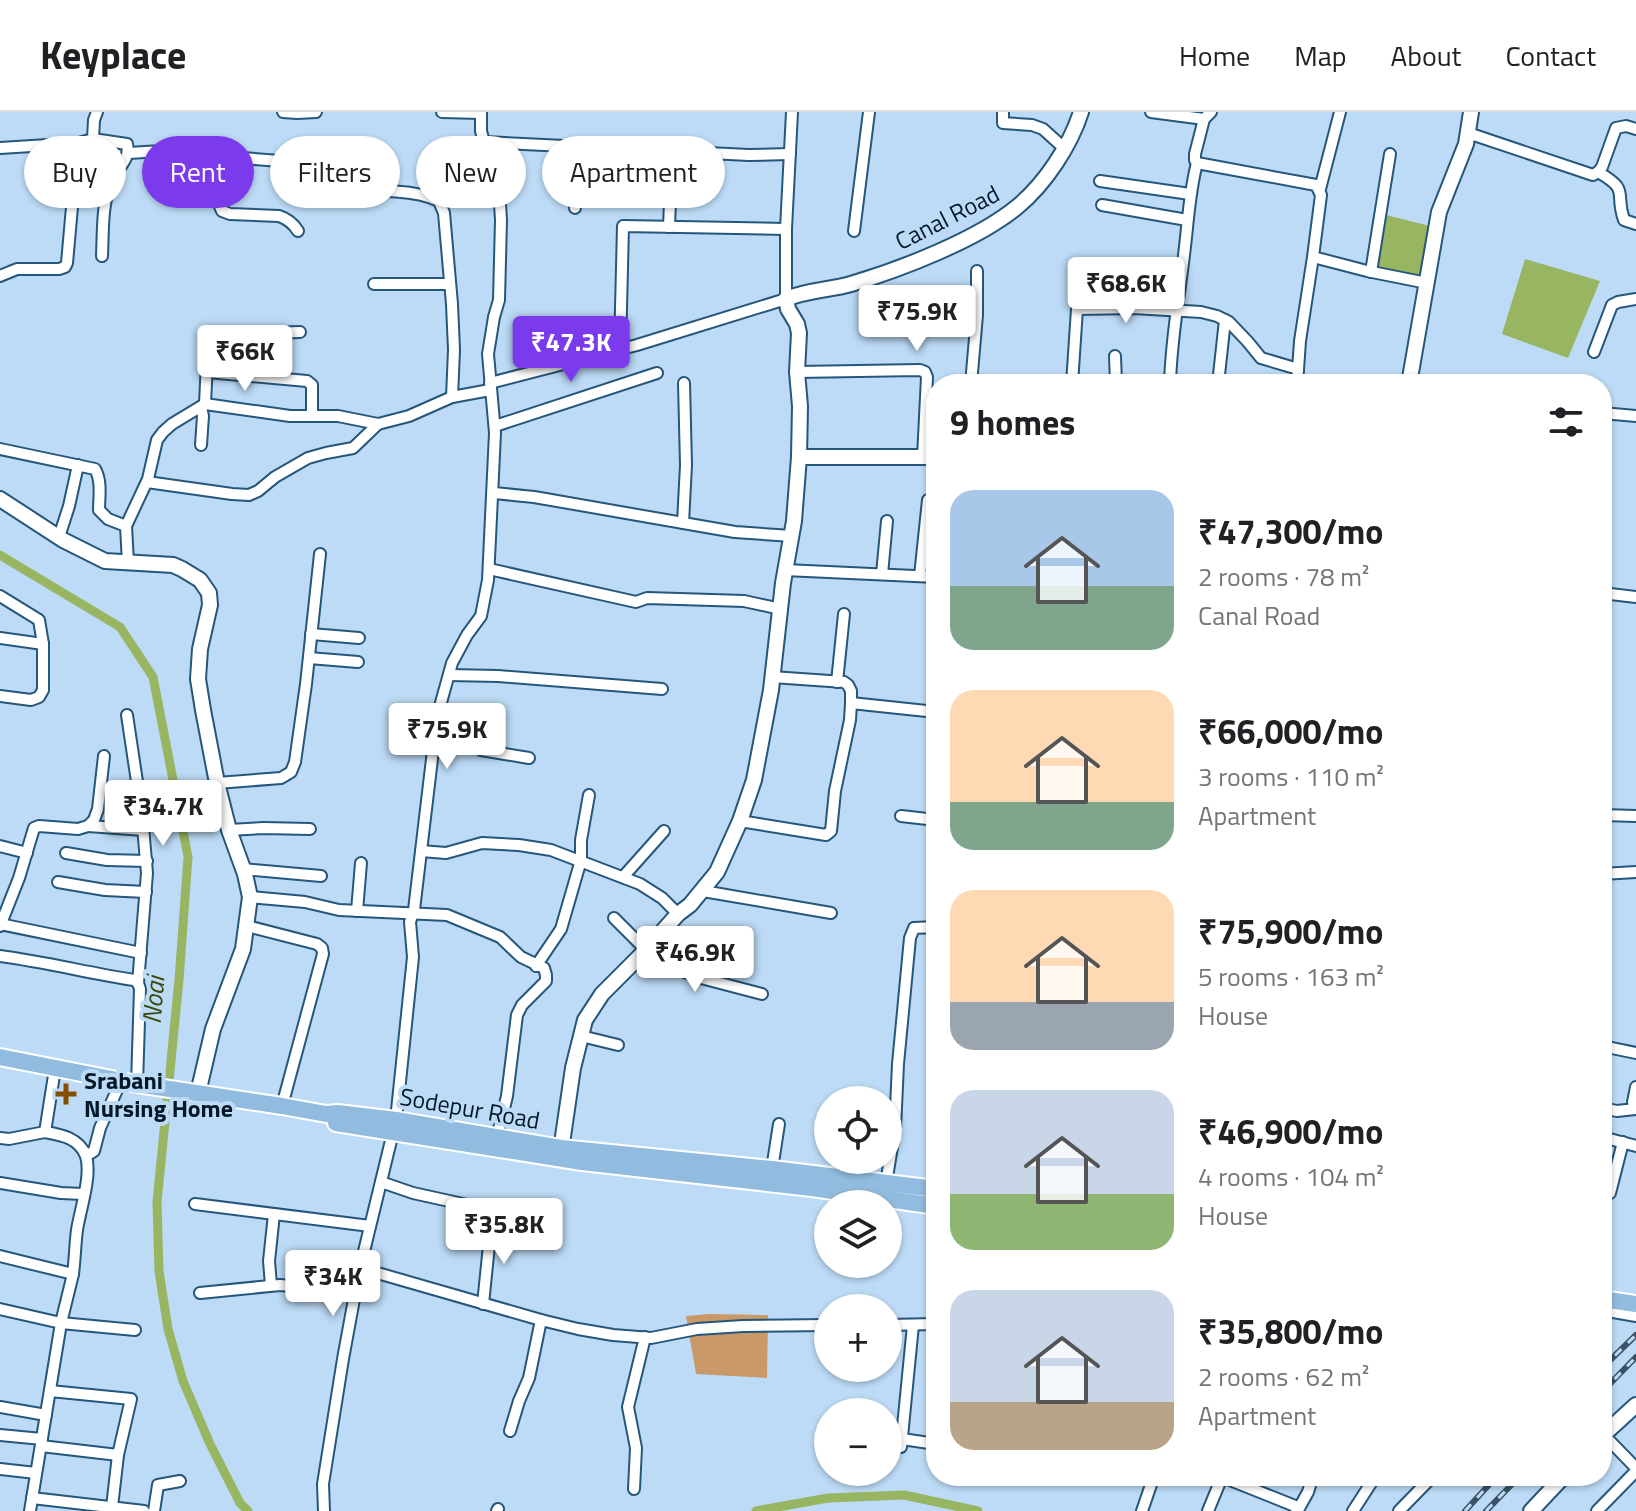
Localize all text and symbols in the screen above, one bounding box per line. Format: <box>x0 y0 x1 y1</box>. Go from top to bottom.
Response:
text: Keyplace <box>40 26 187 84</box>
text: Home <box>1179 34 1250 77</box>
text: Map <box>1294 34 1347 77</box>
text: About <box>1391 34 1461 77</box>
text: Contact <box>1505 34 1596 77</box>
chip: Buy <box>24 136 126 208</box>
chip: Rent <box>142 136 254 208</box>
chip: Filters <box>270 136 400 208</box>
chip: New <box>416 136 526 208</box>
chip: Apartment <box>542 136 725 208</box>
street label: Canal Road <box>889 175 1005 259</box>
pin: ₹68.6K <box>1061 257 1191 325</box>
text: ₹68.6K <box>1086 263 1166 302</box>
pin: ₹75.9K <box>852 285 982 353</box>
text: ₹75.9K <box>877 291 957 330</box>
pin: ₹47.3K <box>506 316 636 384</box>
text: ₹47.3K <box>531 322 611 361</box>
pin: ₹66K <box>198 325 292 393</box>
text: ₹66K <box>215 331 275 370</box>
text: 9 homes <box>950 396 1075 448</box>
icon: filters <box>1544 400 1588 444</box>
text: ₹47,300/mo <box>1198 505 1383 557</box>
icon: home <box>1014 522 1110 618</box>
text: 2 rooms · 78 m² <box>1198 557 1369 596</box>
text: Canal Road <box>1198 596 1320 635</box>
pin: ₹75.9K <box>382 703 512 771</box>
text: ₹66,000/mo <box>1198 705 1383 757</box>
text: ₹75.9K <box>407 709 487 748</box>
icon: home <box>1014 722 1110 818</box>
text: 3 rooms · 110 m² <box>1198 757 1384 796</box>
pin: ₹34.7K <box>98 780 228 848</box>
text: ₹34.7K <box>123 786 203 825</box>
text: Apartment <box>1198 796 1316 835</box>
text: ₹75,900/mo <box>1198 905 1383 957</box>
icon: home <box>1014 922 1110 1018</box>
pin: ₹46.9K <box>630 926 760 994</box>
text: ₹46.9K <box>655 932 735 971</box>
text: 5 rooms · 163 m² <box>1198 957 1384 996</box>
water label: Noai <box>132 972 175 1025</box>
text: House <box>1198 996 1268 1035</box>
place label: Srabani Nursing Home <box>84 1062 233 1126</box>
street label: Sodepur Road <box>397 1078 543 1138</box>
marker: Srabani Nursing Home <box>55 1083 77 1105</box>
map controls <box>814 1086 902 1486</box>
button: locate <box>814 1086 902 1174</box>
text: ₹46,900/mo <box>1198 1105 1383 1157</box>
icon: home <box>1014 1122 1110 1218</box>
text: 4 rooms · 104 m² <box>1198 1157 1384 1196</box>
button: layers <box>814 1190 902 1278</box>
text: House <box>1198 1196 1268 1235</box>
pin: ₹35.8K <box>439 1198 569 1266</box>
text: ₹35.8K <box>464 1204 544 1243</box>
pin: ₹34K <box>286 1250 380 1318</box>
text: ₹34K <box>303 1256 363 1295</box>
button: + <box>814 1294 902 1382</box>
text: ₹35,800/mo <box>1198 1305 1383 1357</box>
icon: home <box>1014 1322 1110 1418</box>
text: 2 rooms · 62 m² <box>1198 1357 1369 1396</box>
text: Apartment <box>1198 1396 1316 1435</box>
button: − <box>814 1398 902 1486</box>

